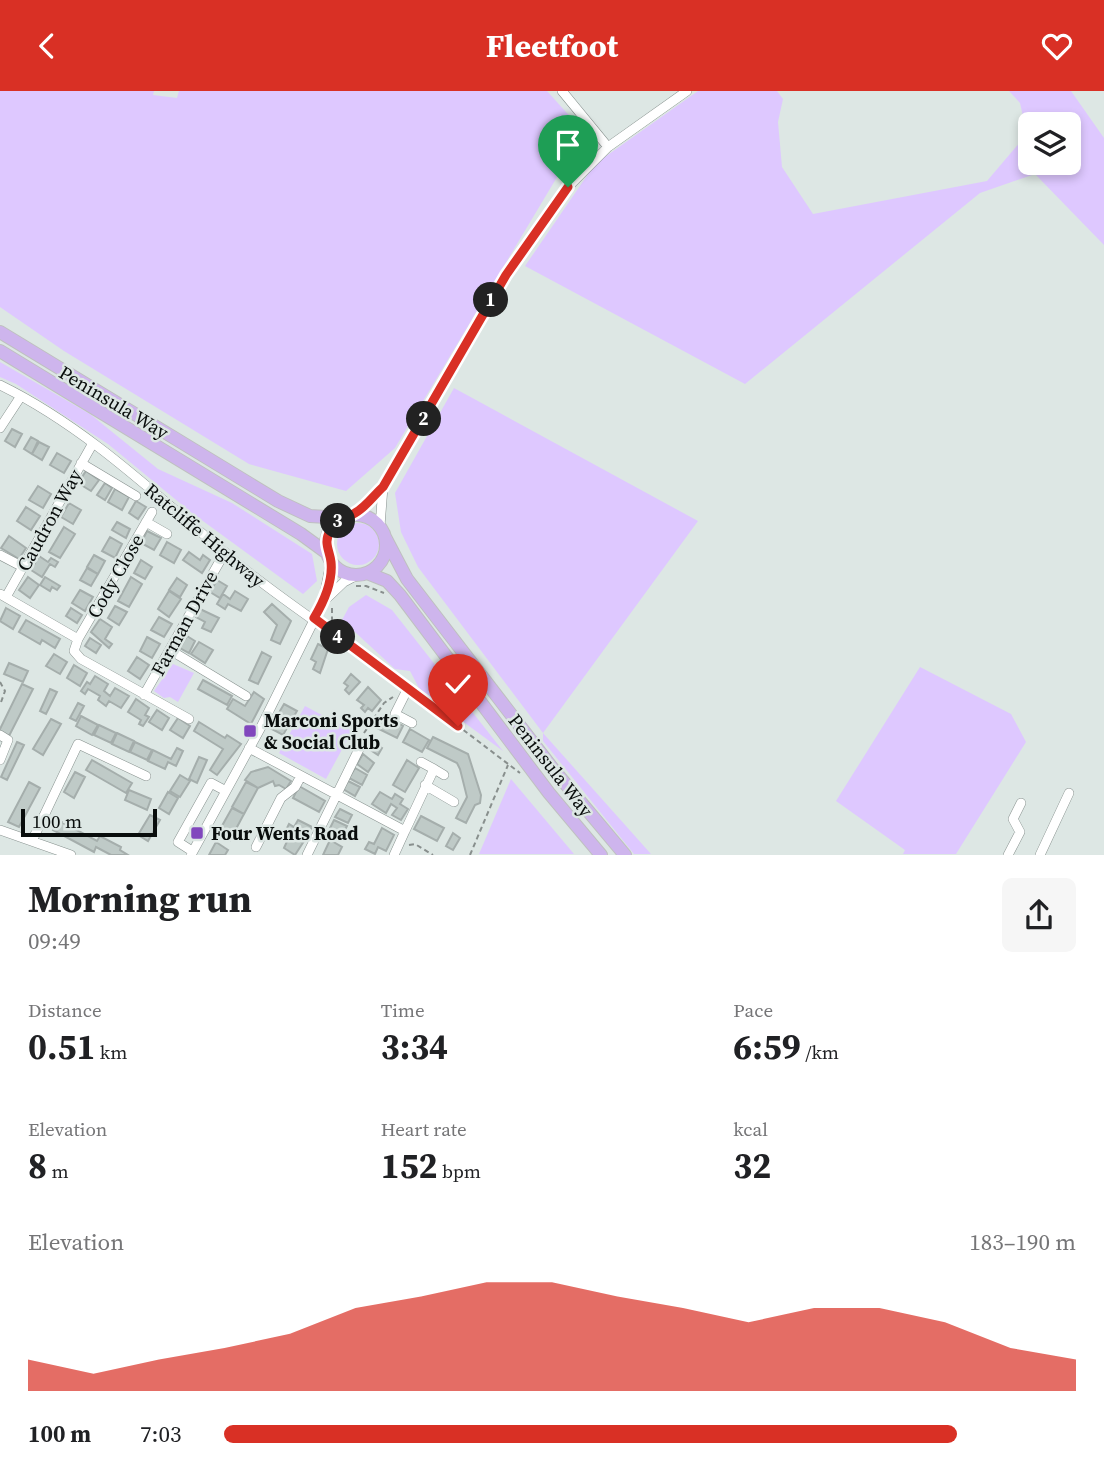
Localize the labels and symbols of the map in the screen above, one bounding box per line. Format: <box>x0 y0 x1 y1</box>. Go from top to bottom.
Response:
pin <box>538 115 598 187</box>
pin: 1 <box>474 283 508 318</box>
street label: Peninsula Way <box>54 359 174 445</box>
pin: 2 <box>406 401 442 437</box>
street label: Caudron Way <box>10 464 88 576</box>
street label: Ratcliffe Highway <box>139 477 271 593</box>
pin: 3 <box>320 503 356 539</box>
street label: Cody Close <box>80 529 150 623</box>
street label: Farman Drive <box>144 566 224 680</box>
pin: 4 <box>320 619 356 655</box>
pin <box>428 654 488 726</box>
place label: Marconi Sports & Social Club <box>264 707 399 755</box>
street label: Peninsula Way <box>503 708 599 822</box>
marker: Marconi Sports & Social Club <box>242 723 258 739</box>
scale bar <box>21 806 158 837</box>
place label: Four Wents Road <box>211 820 358 846</box>
marker: Four Wents Road <box>189 825 205 841</box>

